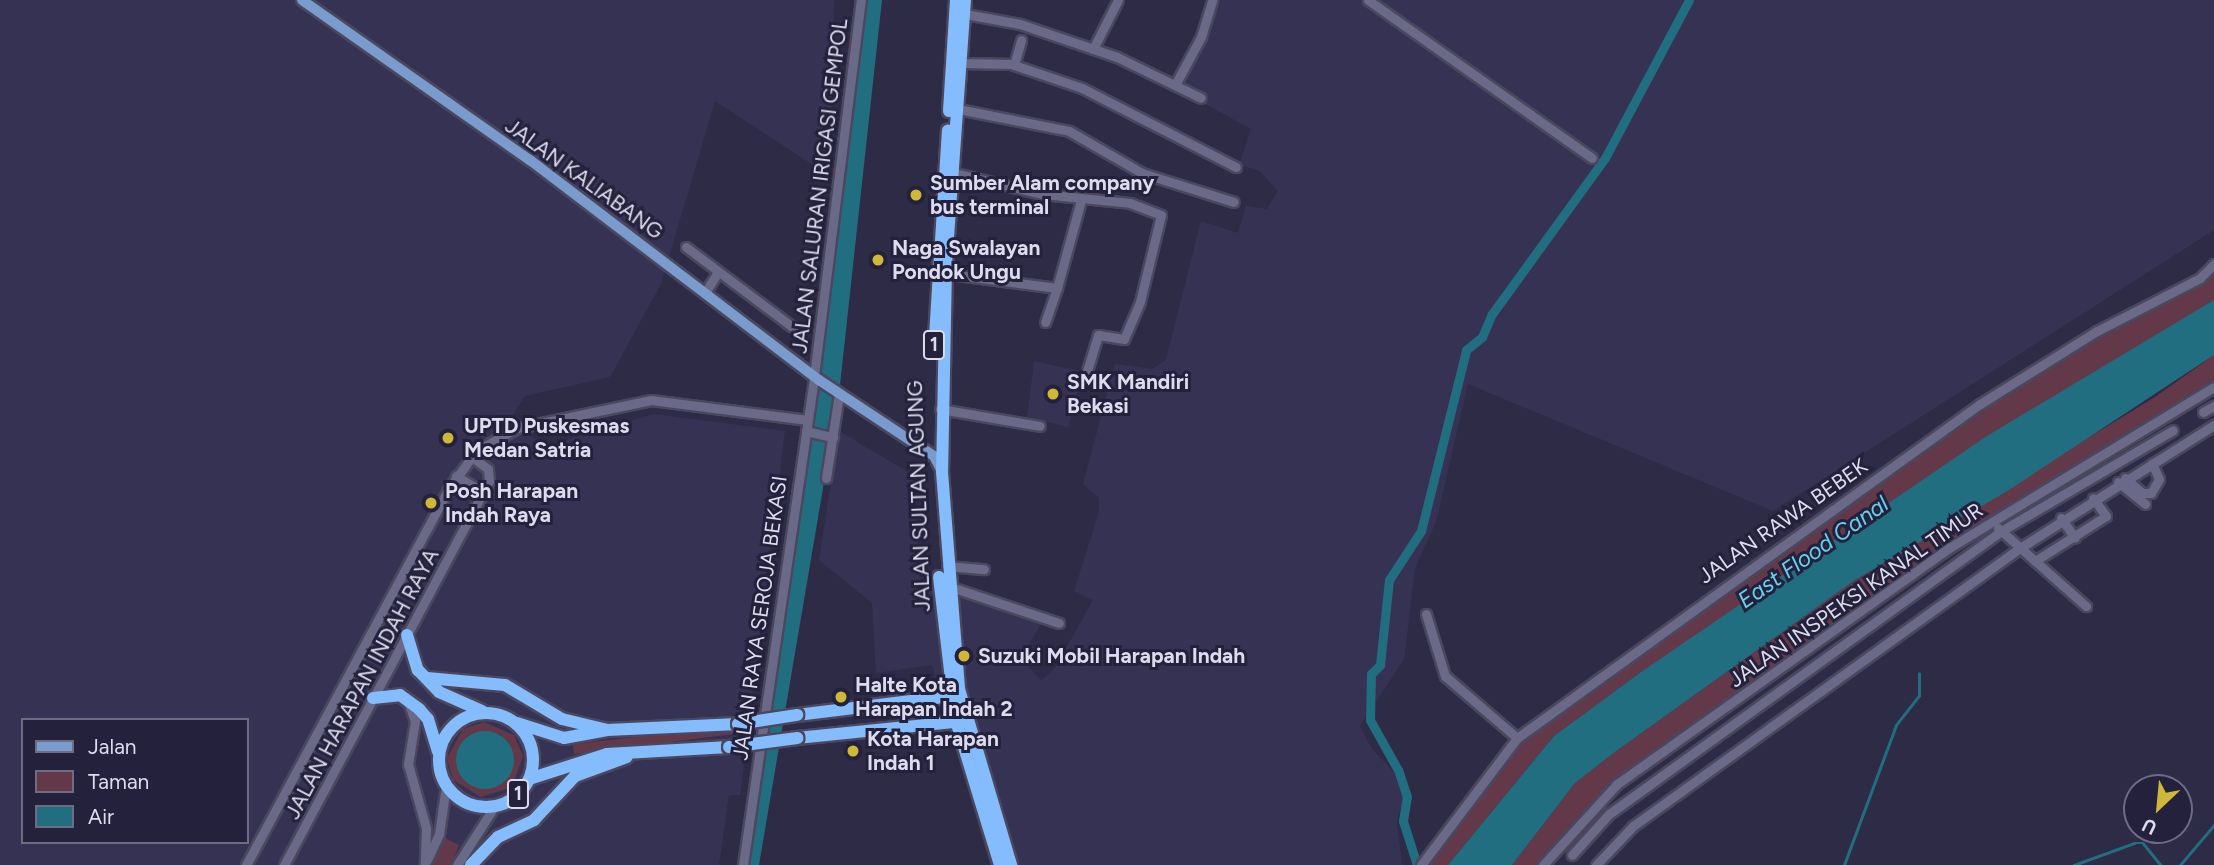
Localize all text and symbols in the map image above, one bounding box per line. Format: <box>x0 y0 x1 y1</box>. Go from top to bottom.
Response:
street label: JALAN SALURAN IRIGASI GEMPOL <box>787 17 853 355</box>
street label: JALAN KALIABANG <box>500 113 668 245</box>
place label: Sumber Alam company bus terminal <box>930 170 1154 220</box>
marker: Sumber Alam company bus terminal <box>908 187 924 203</box>
place label: Naga Swalayan Pondok Ungu <box>892 235 1040 285</box>
marker: Naga Swalayan Pondok Ungu <box>870 252 886 268</box>
road number: 1 <box>922 330 946 360</box>
place label: SMK Mandiri Bekasi <box>1067 369 1189 419</box>
street label: JALAN SULTAN AGUNG <box>902 380 936 612</box>
marker: SMK Mandiri Bekasi <box>1045 386 1061 402</box>
place label: UPTD Puskesmas Medan Satria <box>464 413 629 463</box>
marker: UPTD Puskesmas Medan Satria <box>438 428 458 448</box>
street label: JALAN RAWA BEBEK <box>1694 453 1872 589</box>
street label: JALAN RAYA SEROJA BEKASI <box>728 474 792 762</box>
place label: Posh Harapan Indah Raya <box>445 478 578 528</box>
water label: East Flood Canal <box>1732 490 1894 614</box>
marker: Posh Harapan Indah Raya <box>423 495 439 511</box>
street label: JALAN INSPEKSI KANAL TIMUR <box>1724 497 1988 693</box>
street label: JALAN HARAPAN INDAH RAYA <box>280 545 444 823</box>
place label: Suzuki Mobil Harapan Indah <box>978 643 1245 669</box>
marker: Suzuki Mobil Harapan Indah <box>956 648 972 664</box>
place label: Halte Kota Harapan Indah 2 <box>855 672 1013 722</box>
marker: Halte Kota Harapan Indah 2 <box>833 689 849 705</box>
legend <box>21 718 248 844</box>
place label: Kota Harapan Indah 1 <box>867 726 999 776</box>
text: Jalan <box>88 734 137 759</box>
marker: Kota Harapan Indah 1 <box>845 743 861 759</box>
text: Taman <box>88 769 149 794</box>
north arrow <box>2123 774 2193 844</box>
road number: 1 <box>506 778 530 810</box>
text: Air <box>88 804 114 829</box>
text: U <box>2138 813 2161 840</box>

